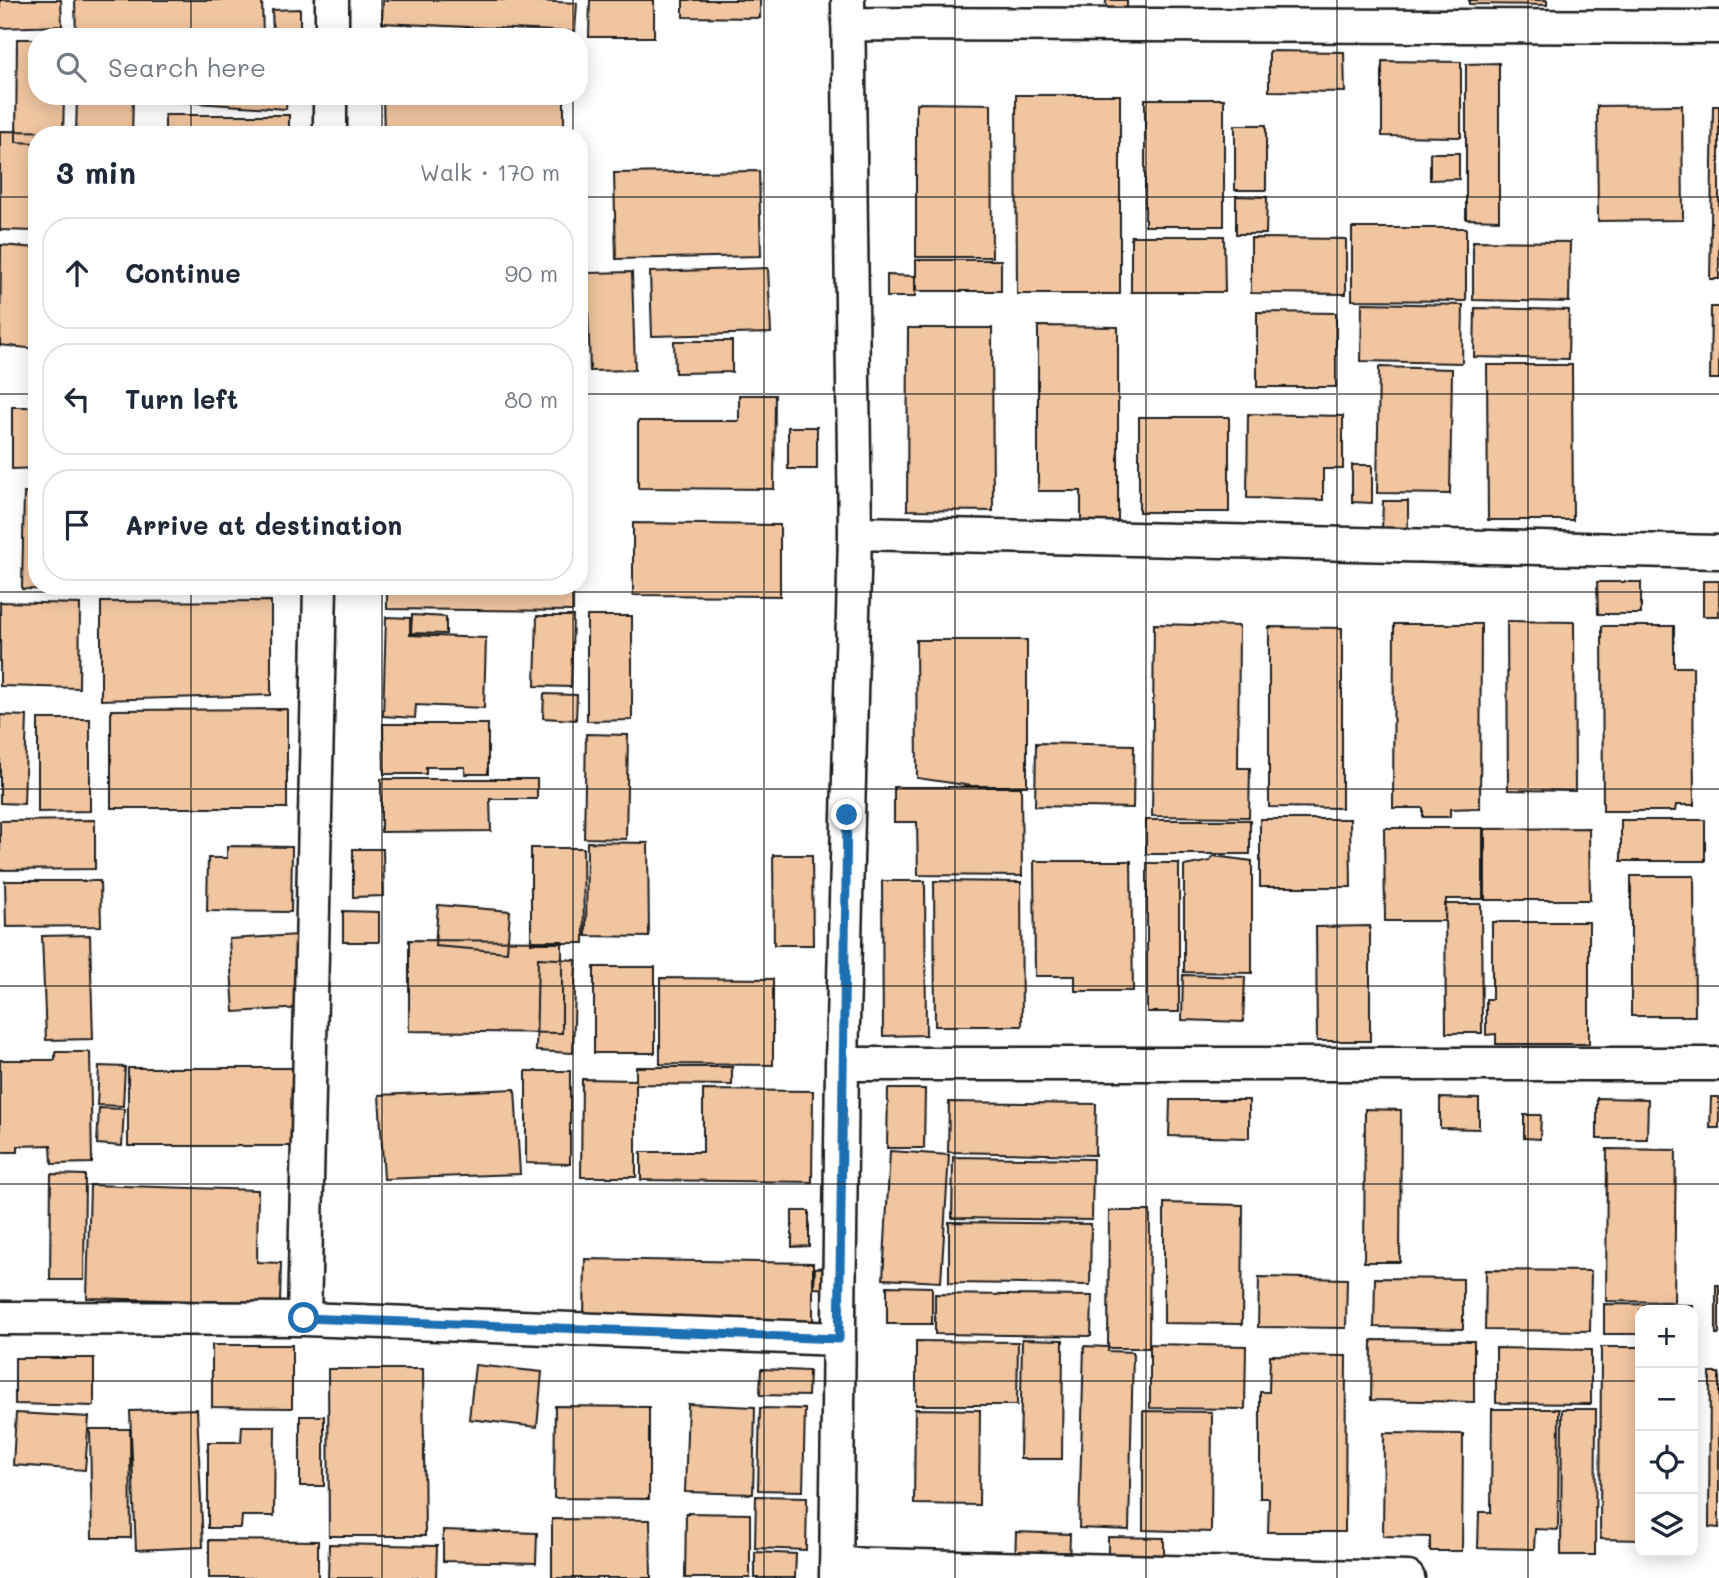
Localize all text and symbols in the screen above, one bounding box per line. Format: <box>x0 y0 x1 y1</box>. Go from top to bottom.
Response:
search box <box>28 28 588 105</box>
icon: search <box>52 48 90 86</box>
text: Search here <box>108 50 266 84</box>
text: 3 min <box>56 152 136 192</box>
text: Walk · 170 m <box>420 157 560 187</box>
icon: ahead <box>58 254 96 292</box>
text: Continue <box>125 256 241 290</box>
text: 90 m <box>505 258 558 288</box>
icon: left <box>58 380 96 418</box>
text: Turn left <box>125 382 238 416</box>
text: 80 m <box>504 384 558 414</box>
icon: arrive <box>58 506 96 544</box>
text: Arrive at destination <box>125 508 402 542</box>
route end <box>831 799 862 830</box>
route start <box>288 1302 319 1333</box>
map controls <box>1635 1305 1698 1557</box>
button: + <box>1635 1305 1698 1368</box>
button: − <box>1635 1368 1698 1431</box>
button: locate <box>1635 1431 1698 1494</box>
button: layers <box>1635 1494 1698 1557</box>

